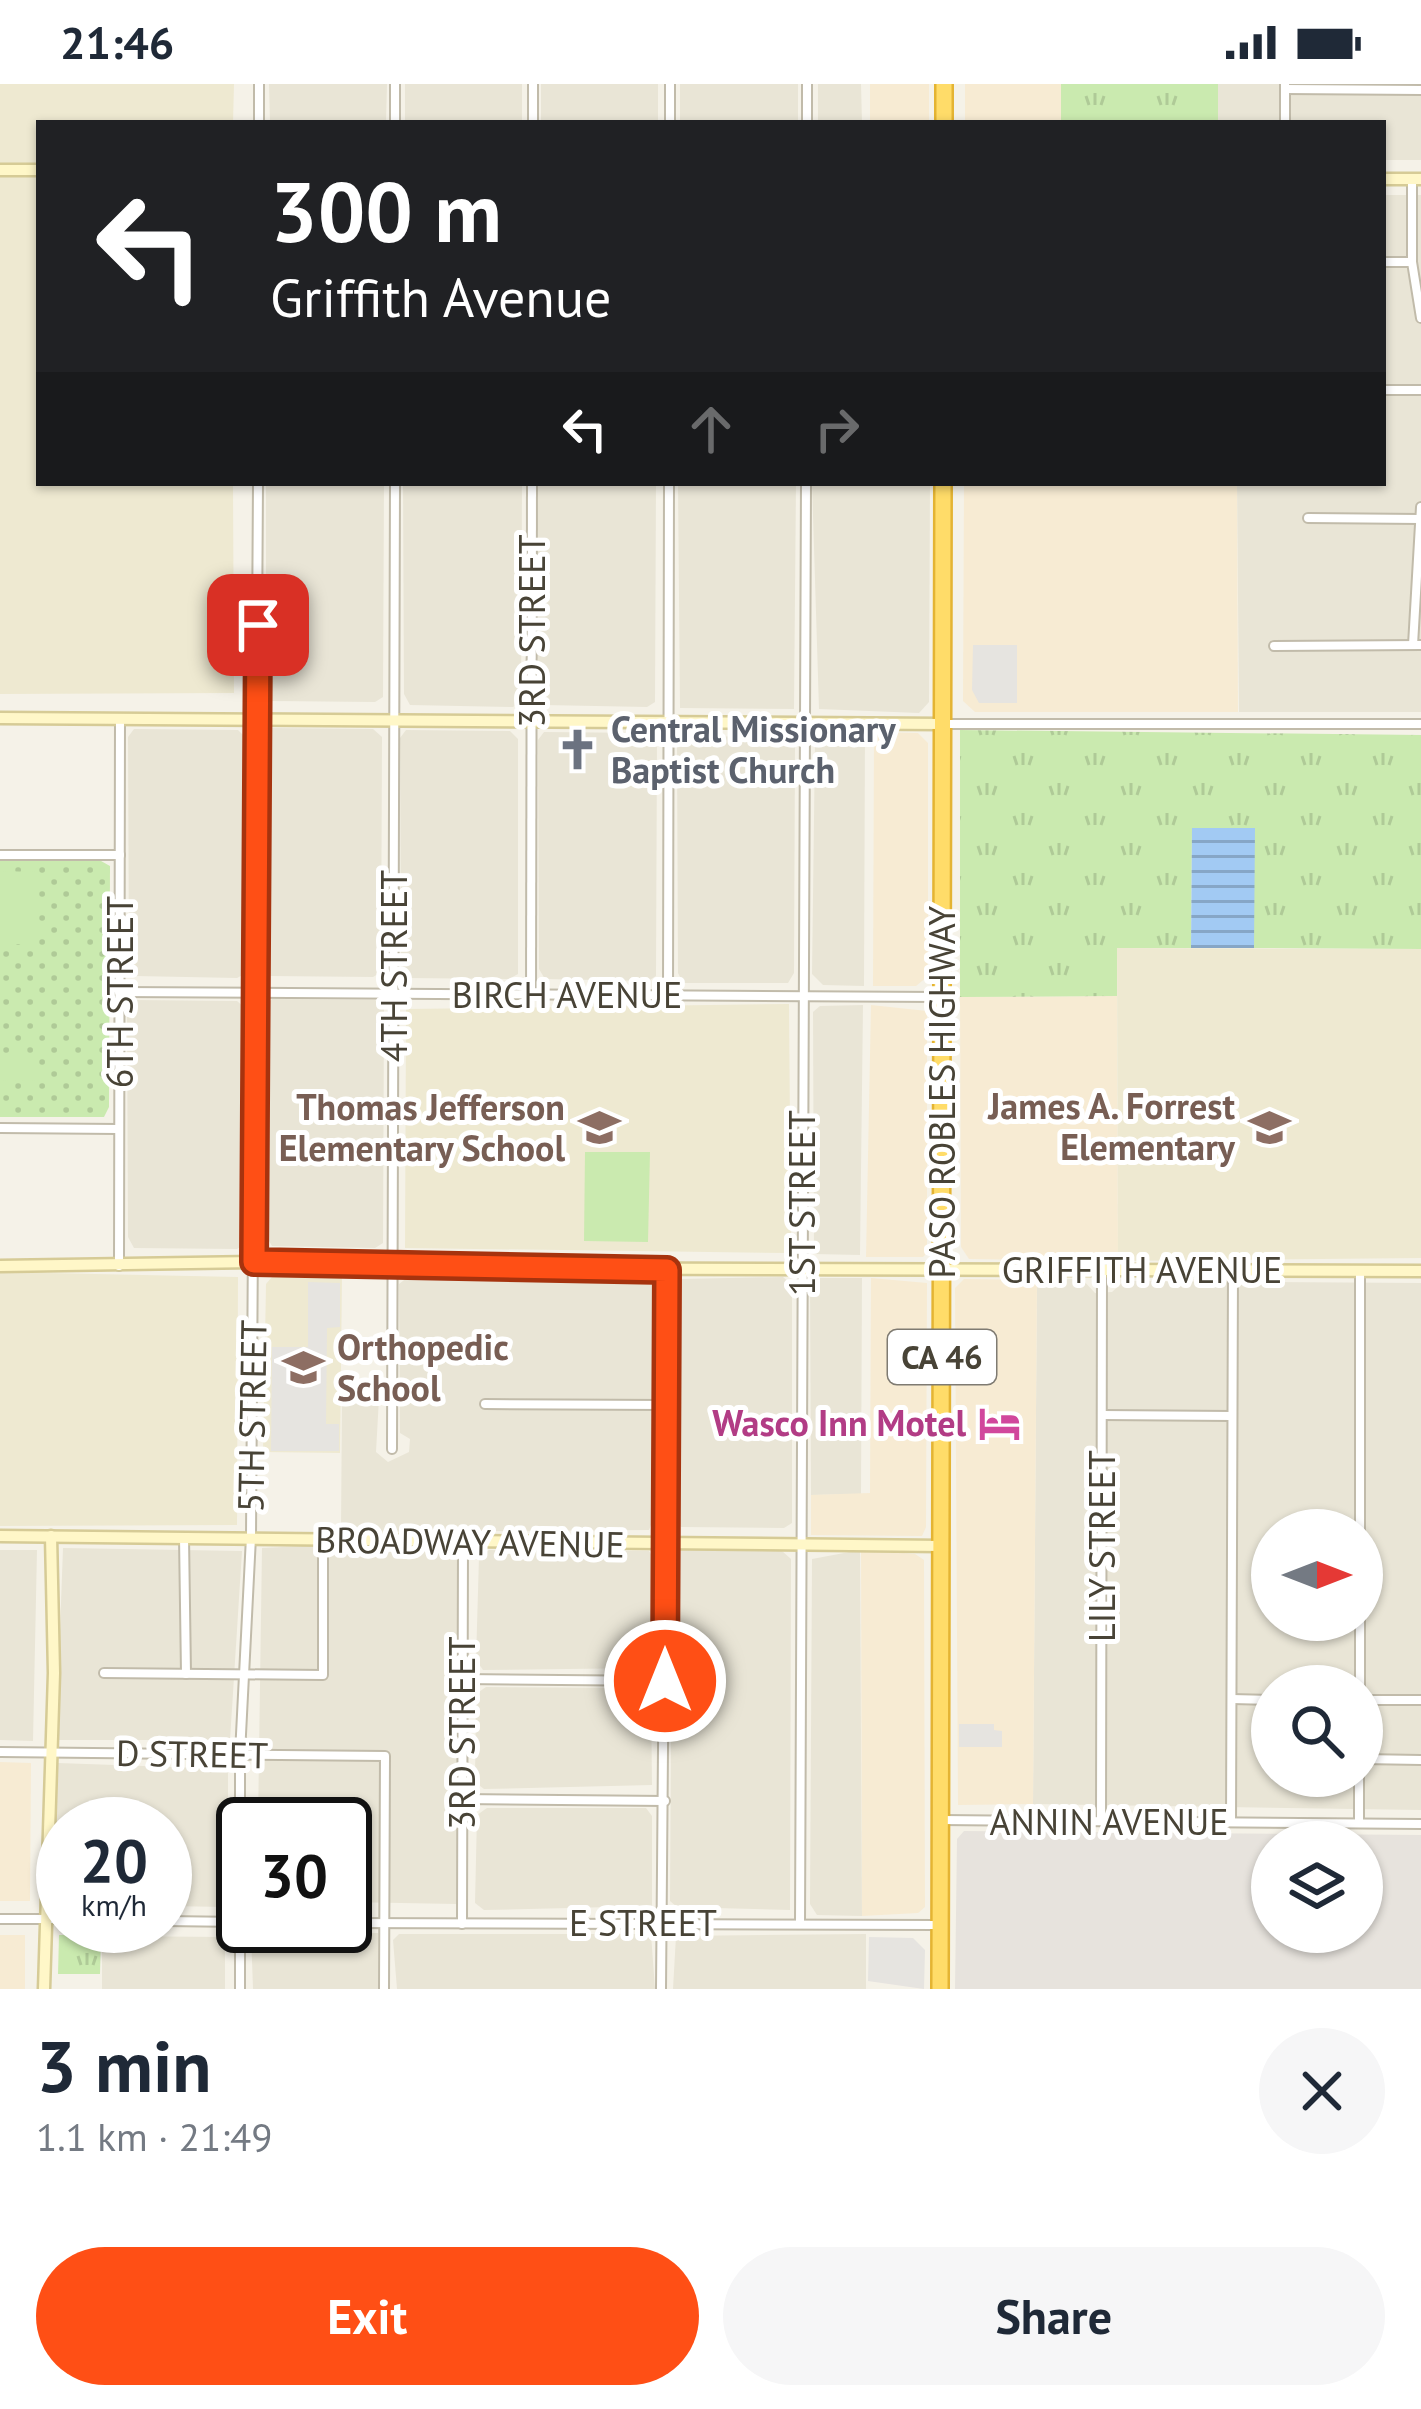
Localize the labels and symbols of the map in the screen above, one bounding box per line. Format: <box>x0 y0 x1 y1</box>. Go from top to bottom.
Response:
street label: 3RD STREET <box>508 534 555 728</box>
pin <box>207 574 309 676</box>
place label: Central Missionary Baptist Church <box>611 705 896 793</box>
church icon: Central Missionary Baptist Church <box>554 727 600 773</box>
street label: 4TH STREET <box>370 870 417 1062</box>
street label: 6TH STREET <box>96 896 143 1088</box>
street label: PASO ROBLES HIGHWAY <box>918 906 965 1278</box>
street label: BIRCH AVENUE <box>452 971 682 1018</box>
place label: James A. Forrest Elementary <box>987 1082 1236 1170</box>
place label: Thomas Jefferson Elementary School <box>279 1083 565 1171</box>
school or university icon: James A. Forrest Elementary <box>1246 1104 1292 1150</box>
school or university icon: Thomas Jefferson Elementary School <box>576 1105 622 1151</box>
street label: 1ST STREET <box>778 1110 825 1296</box>
street label: GRIFFITH AVENUE <box>1002 1246 1282 1293</box>
street label: 5TH STREET <box>226 1319 277 1513</box>
place label: Orthopedic School <box>337 1323 509 1411</box>
road number: CA 46 <box>888 1330 996 1384</box>
school or university icon: Orthopedic School <box>280 1345 326 1391</box>
place label: Wasco Inn Motel <box>712 1399 966 1446</box>
hotel icon: Wasco Inn Motel <box>977 1400 1023 1446</box>
street label: LILY STREET <box>1078 1450 1125 1642</box>
north arrow <box>1251 1509 1383 1641</box>
street label: BROADWAY AVENUE <box>315 1515 625 1568</box>
position arrow <box>602 1618 728 1744</box>
street label: 3RD STREET <box>438 1636 485 1830</box>
street label: D STREET <box>115 1729 269 1778</box>
speed limit sign: 30 <box>216 1797 372 1953</box>
street label: ANNIN AVENUE <box>990 1798 1228 1845</box>
street label: E STREET <box>569 1899 717 1946</box>

